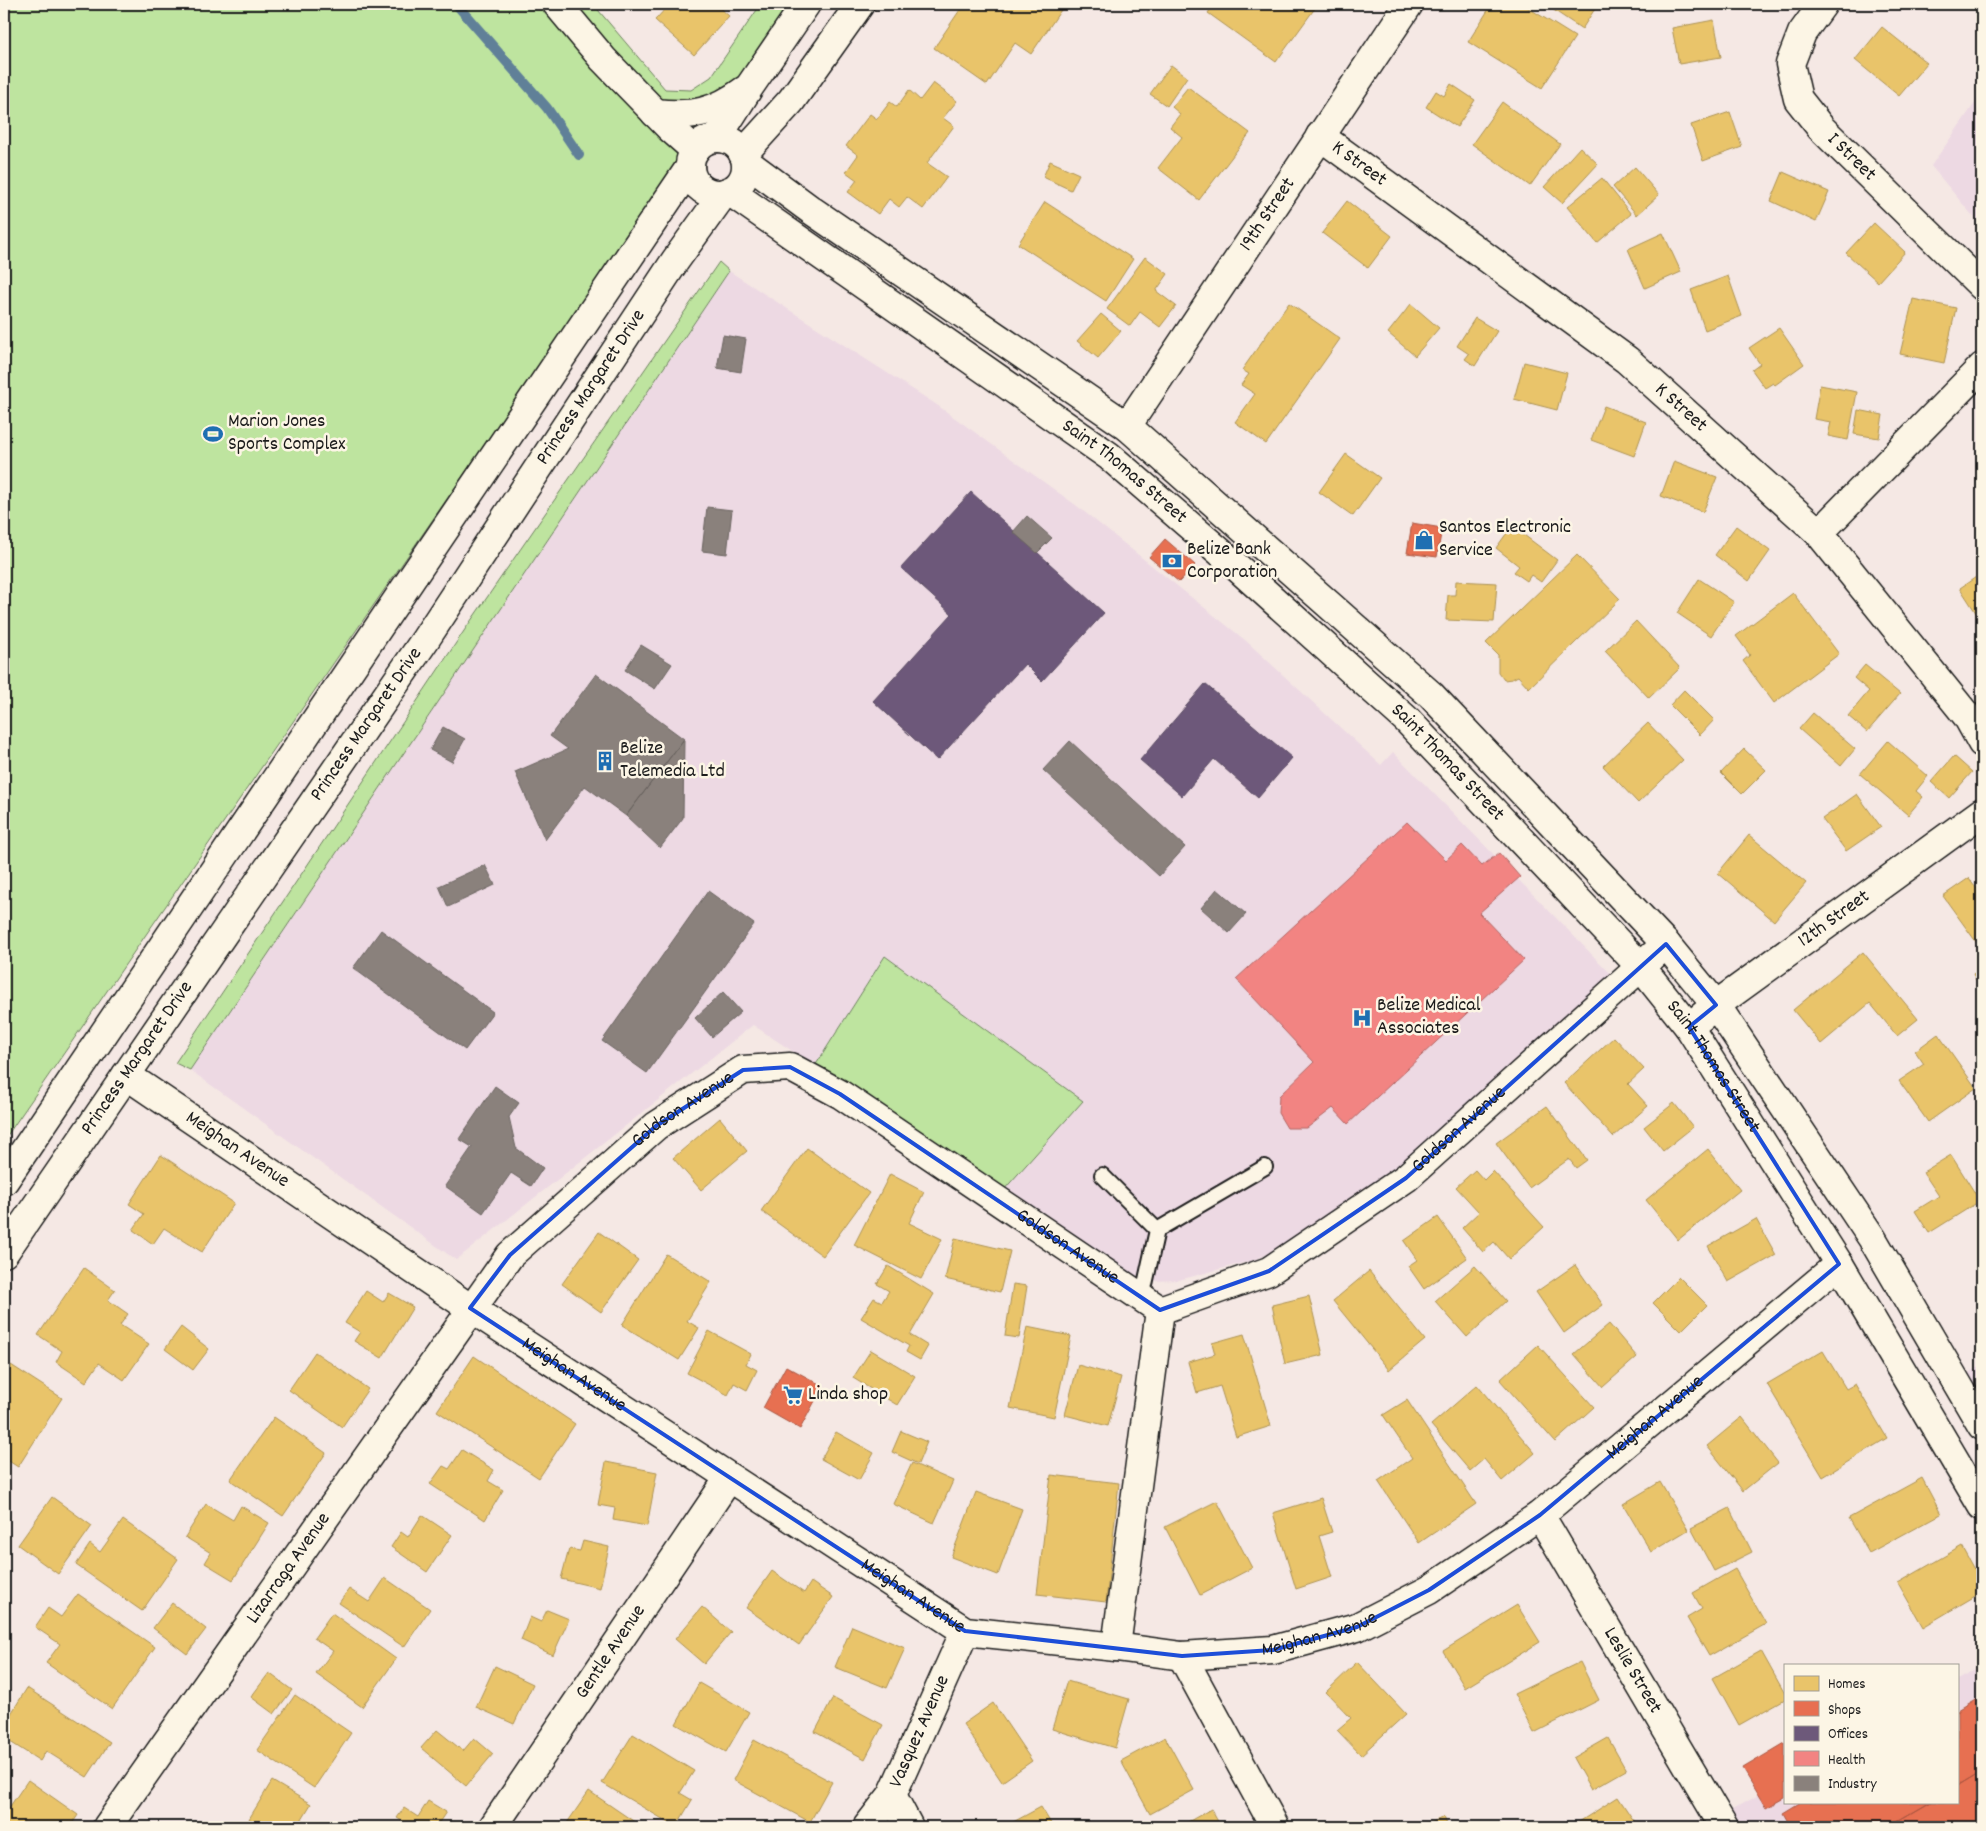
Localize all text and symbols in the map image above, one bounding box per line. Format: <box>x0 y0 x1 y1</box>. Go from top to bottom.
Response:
street label: I Street <box>1820 127 1882 188</box>
street label: K Street <box>1325 135 1392 194</box>
street label: 19th Street <box>1233 172 1303 257</box>
street label: Princess Margaret Drive <box>530 304 653 471</box>
street label: K Street <box>1648 377 1713 439</box>
place label: Marion Jones Sports Complex <box>228 408 346 459</box>
street label: Saint Thomas Street <box>1056 413 1193 531</box>
sports icon: Marion Jones Sports Complex <box>202 423 224 445</box>
place label: Santos Electronic Service <box>1439 514 1571 565</box>
shop icon: Santos Electronic Service <box>1413 529 1435 551</box>
place label: Belize Bank Corporation <box>1187 536 1277 587</box>
bank icon: Belize Bank Corporation <box>1161 550 1183 572</box>
street label: Princess Margaret Drive <box>304 642 430 807</box>
street label: Saint Thomas Street <box>1384 697 1510 828</box>
place label: Belize Telemedia Ltd <box>620 735 725 786</box>
building icon: Belize Telemedia Ltd <box>594 750 616 772</box>
street label: 12th Street <box>1793 883 1876 955</box>
street label: Princess Margaret Drive <box>75 976 201 1141</box>
place label: Belize Medical Associates <box>1377 992 1481 1043</box>
street label: Saint Thomas Street <box>1659 994 1767 1139</box>
hospital icon: Belize Medical Associates <box>1351 1007 1373 1029</box>
street label: Goldson Avenue <box>626 1065 740 1155</box>
street label: Goldson Avenue <box>1406 1080 1513 1180</box>
street label: Meighan Avenue <box>179 1105 295 1196</box>
street label: Goldson Avenue <box>1010 1202 1125 1292</box>
street label: Meighan Avenue <box>515 1331 632 1420</box>
street label: Meighan Avenue <box>1600 1369 1711 1467</box>
place label: Linda shop <box>808 1381 888 1409</box>
supermarket icon: Linda shop <box>782 1384 804 1406</box>
street label: Lizarraga Avenue <box>240 1507 338 1630</box>
street label: Meighan Avenue <box>855 1552 971 1641</box>
street label: Gentle Avenue <box>569 1599 653 1705</box>
street label: Meighan Avenue <box>1261 1605 1383 1665</box>
street label: Leslie Street <box>1596 1622 1668 1719</box>
legend <box>1784 1664 1958 1804</box>
street label: Vasquez Avenue <box>883 1671 958 1792</box>
text: Homes <box>1828 1674 1866 1696</box>
text: Shops <box>1828 1700 1861 1722</box>
text: Offices <box>1828 1724 1868 1746</box>
text: Health <box>1828 1750 1865 1772</box>
text: Industry <box>1828 1774 1877 1796</box>

